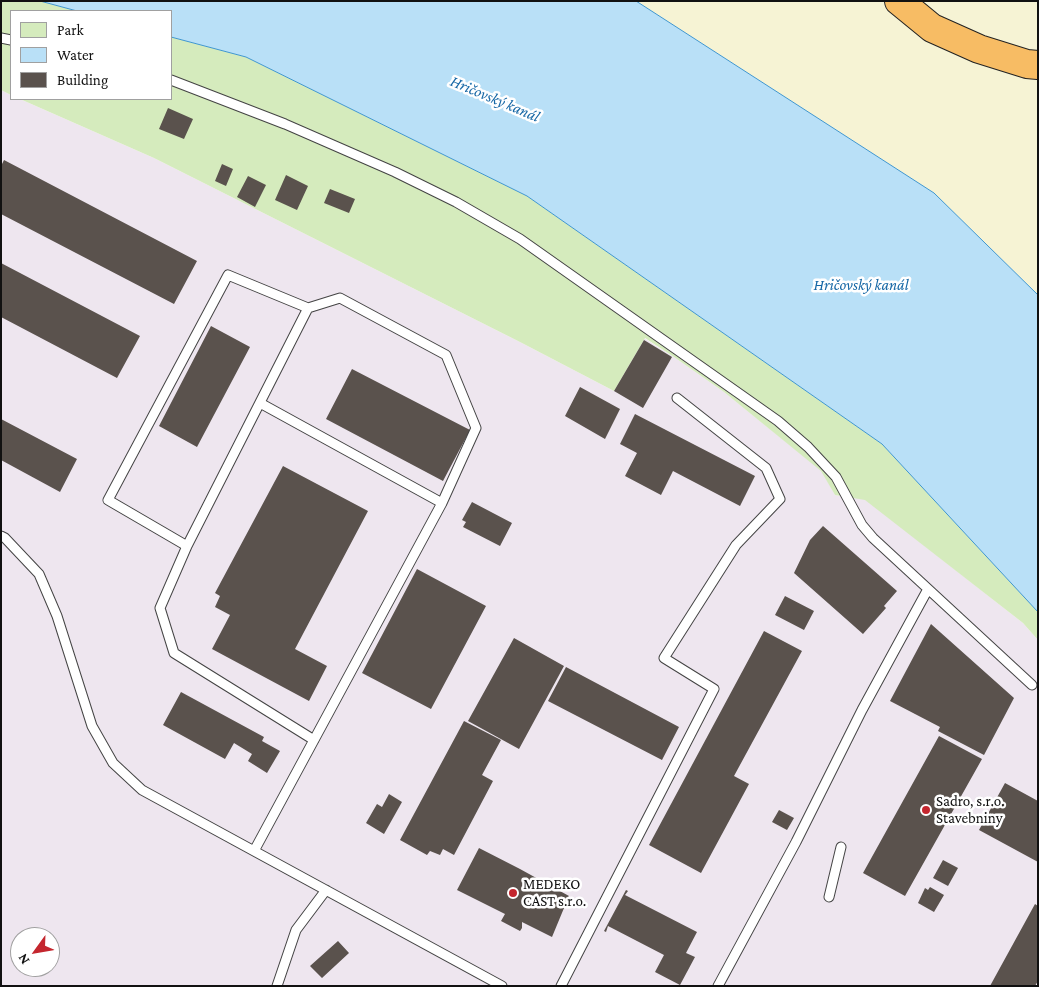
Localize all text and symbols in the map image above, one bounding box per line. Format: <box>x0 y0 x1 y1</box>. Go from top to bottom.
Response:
legend <box>10 10 172 100</box>
text: Park <box>57 22 84 38</box>
text: Water <box>57 47 94 63</box>
text: Building <box>57 72 108 88</box>
water label: Hričovský kanál <box>447 72 543 126</box>
water label: Hričovský kanál <box>813 275 909 295</box>
place label: Sadro, s.r.o. Stavebniny <box>936 792 1004 827</box>
marker: Sadro, s.r.o. Stavebniny <box>920 804 932 816</box>
place label: MEDEKO CAST s.r.o. <box>523 875 586 910</box>
marker: MEDEKO CAST s.r.o. <box>507 887 519 899</box>
north arrow <box>10 927 60 977</box>
text: N <box>14 951 32 968</box>

